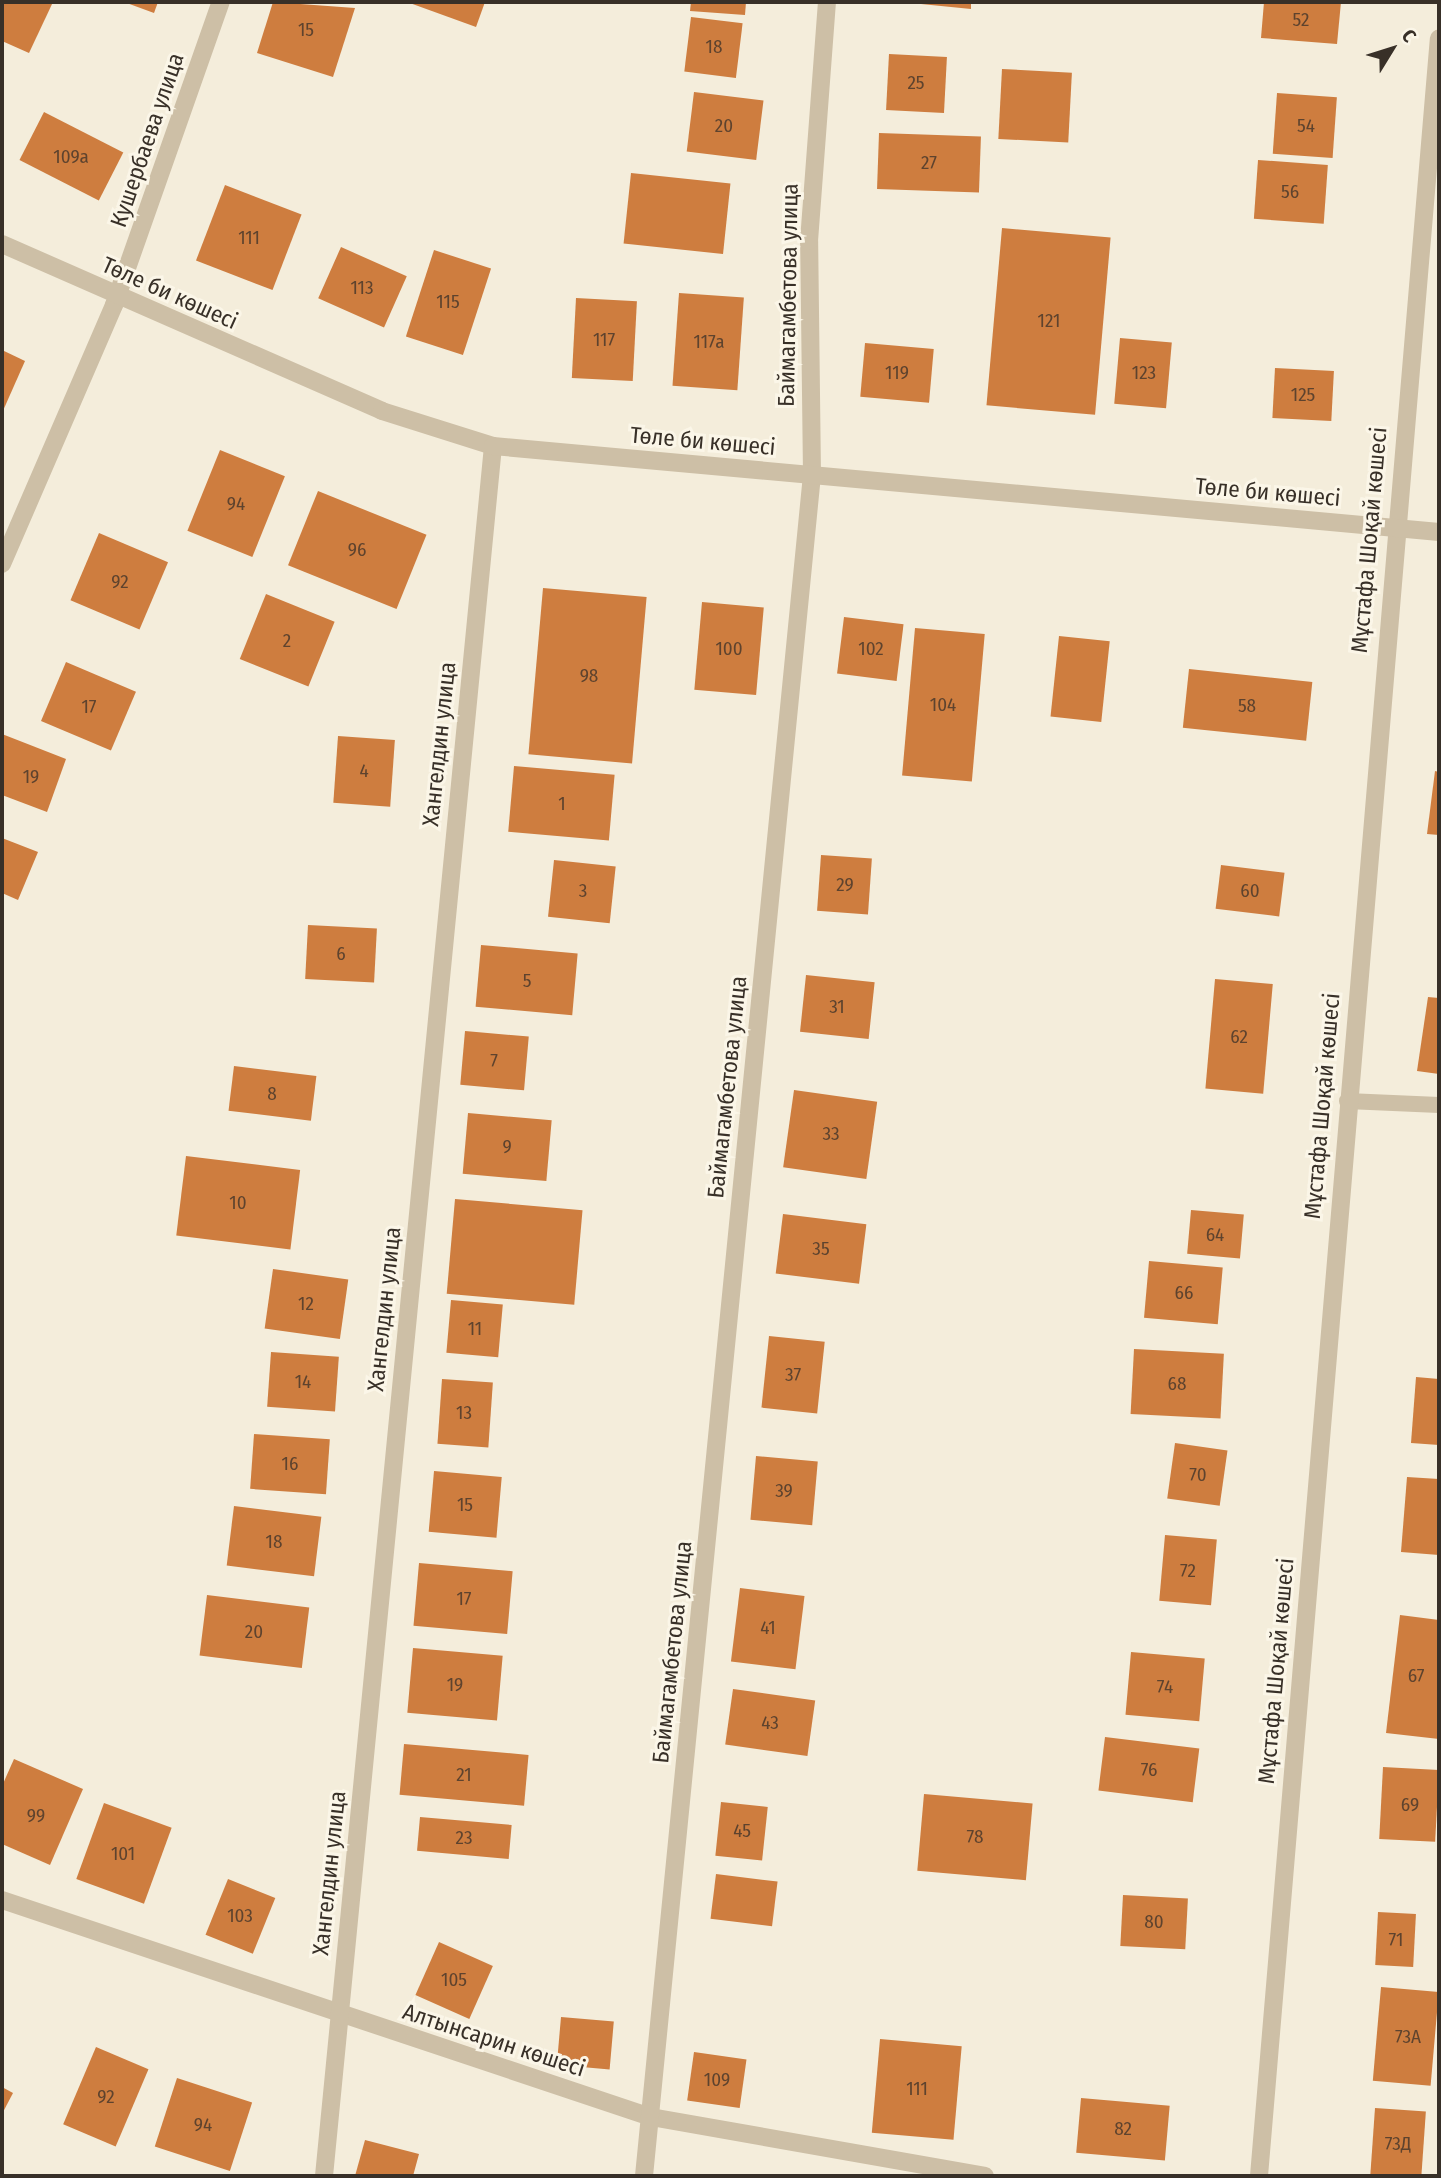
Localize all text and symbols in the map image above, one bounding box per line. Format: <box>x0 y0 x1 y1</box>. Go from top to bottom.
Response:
house number: 52 <box>1293 9 1309 31</box>
north arrow <box>1357 14 1427 84</box>
house number: 15 <box>298 19 314 41</box>
text: С <box>1397 25 1421 47</box>
house number: 18 <box>706 36 722 58</box>
street label: Кушербаева улица <box>104 49 190 231</box>
house number: 25 <box>907 72 925 94</box>
house number: 20 <box>715 115 733 137</box>
house number: 54 <box>1297 115 1315 137</box>
house number: 109а <box>53 146 89 168</box>
house number: 27 <box>921 152 937 174</box>
house number: 56 <box>1281 181 1299 203</box>
street label: Баймагамбетова улица <box>772 183 804 407</box>
house number: 111 <box>238 227 260 249</box>
street label: Төле би көшесі <box>98 251 242 335</box>
house number: 113 <box>350 277 374 299</box>
house number: 115 <box>436 291 460 313</box>
house number: 121 <box>1038 310 1060 332</box>
house number: 117 <box>593 329 615 351</box>
house number: 117а <box>694 331 724 353</box>
house number: 119 <box>885 362 909 384</box>
house number: 123 <box>1132 362 1156 384</box>
house number: 125 <box>1291 384 1315 406</box>
street label: Төле би көшесі <box>629 421 777 461</box>
street label: Мұстафа Шоқай көшесі <box>1345 426 1393 654</box>
street label: Төле би көшесі <box>1194 472 1342 512</box>
house number: 94 <box>227 493 245 515</box>
house number: 96 <box>348 539 366 561</box>
house number: 92 <box>111 571 129 593</box>
house number: 2 <box>283 630 291 652</box>
house number: 100 <box>715 638 743 660</box>
house number: 102 <box>858 638 884 660</box>
street label: Хангелдин улица <box>417 660 461 828</box>
house number: 98 <box>580 665 598 687</box>
house number: 104 <box>930 694 956 716</box>
house number: 58 <box>1238 695 1256 717</box>
house number: 17 <box>81 696 97 718</box>
house number: 4 <box>359 760 369 782</box>
house number: 19 <box>23 766 39 788</box>
house number: 1 <box>558 793 566 815</box>
house number: 29 <box>836 874 854 896</box>
house number: 3 <box>579 880 587 902</box>
house number: 60 <box>1240 880 1260 902</box>
house number: 6 <box>336 943 346 965</box>
house number: 5 <box>523 970 531 992</box>
street label: Баймагамбетова улица <box>702 974 752 1200</box>
street label: Мұстафа Шоқай көшесі <box>1298 992 1346 1220</box>
house number: 31 <box>829 996 845 1018</box>
house number: 62 <box>1230 1026 1248 1048</box>
house number: 7 <box>490 1050 498 1072</box>
house number: 8 <box>267 1083 277 1105</box>
house number: 33 <box>822 1123 840 1145</box>
house number: 9 <box>502 1136 512 1158</box>
house number: 10 <box>229 1192 247 1214</box>
house number: 64 <box>1206 1224 1224 1246</box>
street label: Хангелдин улица <box>362 1225 406 1393</box>
house number: 35 <box>812 1238 830 1260</box>
house number: 66 <box>1175 1282 1193 1304</box>
house number: 12 <box>298 1293 314 1315</box>
house number: 11 <box>468 1318 482 1340</box>
house number: 37 <box>785 1364 801 1386</box>
house number: 14 <box>295 1371 311 1393</box>
house number: 68 <box>1168 1373 1186 1395</box>
house number: 13 <box>456 1402 472 1424</box>
house number: 16 <box>282 1453 298 1475</box>
house number: 70 <box>1189 1464 1207 1486</box>
house number: 39 <box>775 1480 793 1502</box>
house number: 15 <box>457 1494 473 1516</box>
house number: 18 <box>266 1531 282 1553</box>
street label: Баймагамбетова улица <box>647 1539 697 1765</box>
street label: Мұстафа Шоқай көшесі <box>1252 1557 1300 1785</box>
house number: 72 <box>1180 1560 1196 1582</box>
house number: 17 <box>456 1588 472 1610</box>
house number: 41 <box>760 1617 776 1639</box>
house number: 20 <box>245 1621 263 1643</box>
house number: 67 <box>1408 1665 1424 1687</box>
house number: 19 <box>447 1674 463 1696</box>
house number: 74 <box>1157 1676 1173 1698</box>
house number: 43 <box>761 1712 779 1734</box>
house number: 76 <box>1141 1759 1157 1781</box>
house number: 21 <box>456 1764 472 1786</box>
street label: Хангелдин улица <box>307 1789 351 1957</box>
house number: 69 <box>1401 1794 1419 1816</box>
house number: 99 <box>27 1805 45 1827</box>
house number: 45 <box>733 1820 751 1842</box>
house number: 78 <box>967 1826 983 1848</box>
house number: 23 <box>456 1827 472 1849</box>
house number: 101 <box>111 1843 135 1865</box>
house number: 103 <box>227 1905 253 1927</box>
house number: 80 <box>1144 1911 1164 1933</box>
house number: 71 <box>1389 1929 1403 1951</box>
house number: 105 <box>441 1969 467 1991</box>
street label: Алтынсарин көшесі <box>399 1998 589 2082</box>
house number: 73А <box>1395 2026 1421 2048</box>
house number: 109 <box>704 2069 730 2091</box>
house number: 111 <box>906 2078 928 2100</box>
house number: 92 <box>97 2086 115 2108</box>
house number: 94 <box>194 2114 212 2136</box>
house number: 82 <box>1114 2118 1132 2140</box>
house number: 73Д <box>1385 2133 1411 2155</box>

